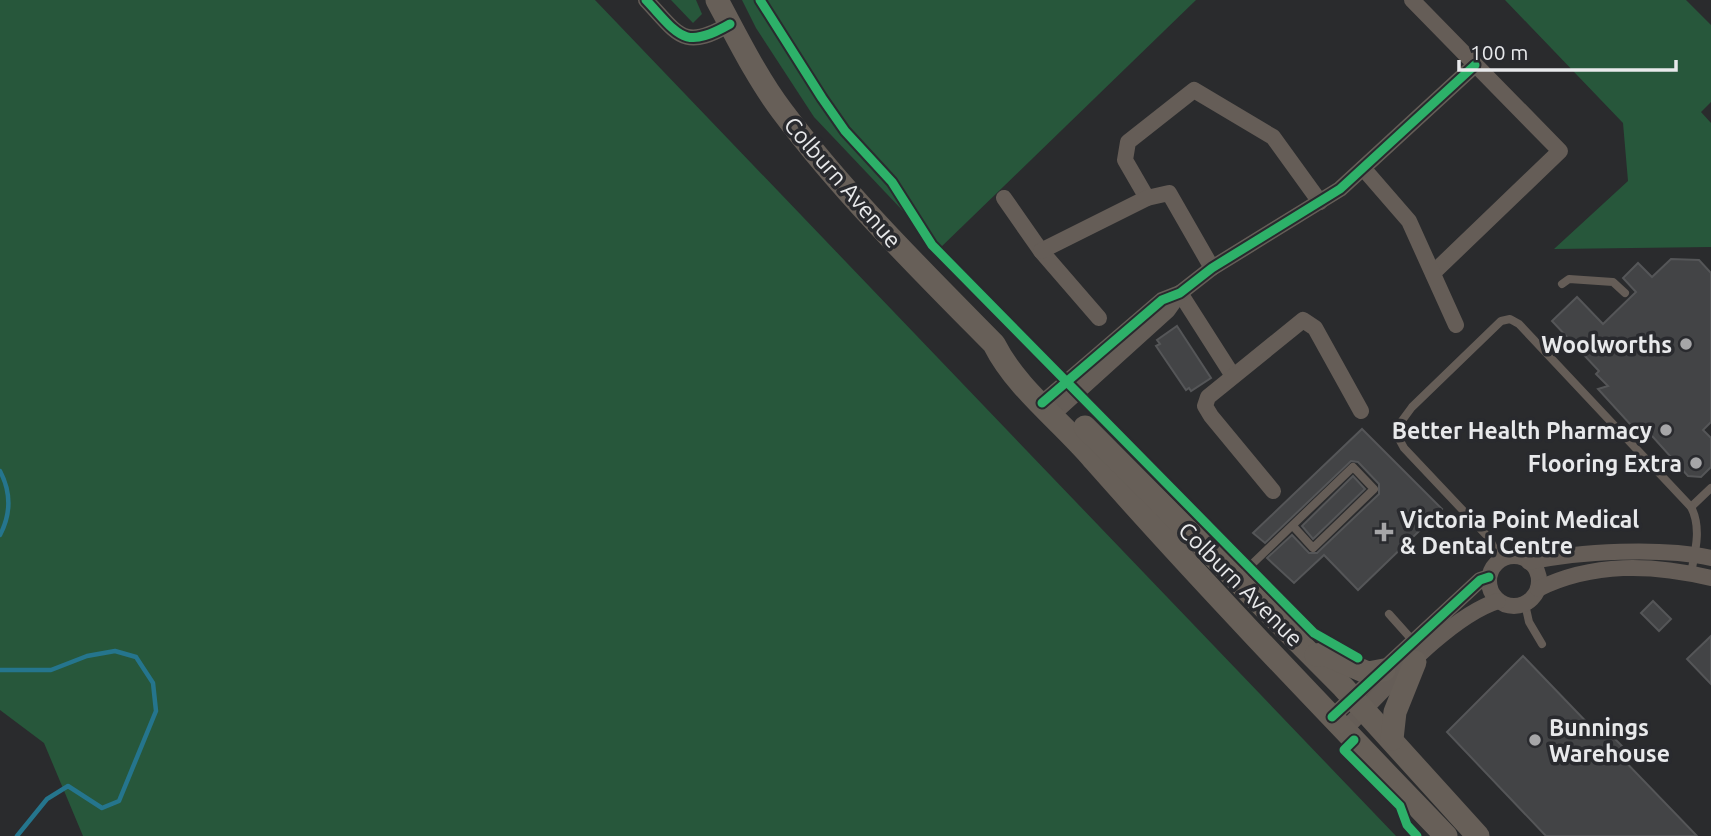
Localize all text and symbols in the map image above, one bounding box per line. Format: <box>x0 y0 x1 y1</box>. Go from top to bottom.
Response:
scale bar <box>1459 28 1676 72</box>
text: 100 m <box>1470 40 1528 64</box>
street label: Colburn Avenue <box>780 112 906 252</box>
place label: Woolworths <box>1541 332 1672 357</box>
marker: Woolworths <box>1678 336 1694 352</box>
place label: Better Health Pharmacy <box>1392 418 1652 443</box>
marker: Better Health Pharmacy <box>1658 422 1674 438</box>
place label: Flooring Extra <box>1528 451 1682 476</box>
marker: Flooring Extra <box>1688 455 1704 471</box>
place label: Victoria Point Medical & Dental Centre <box>1400 507 1639 558</box>
street label: Colburn Avenue <box>1174 517 1308 651</box>
marker: Victoria Point Medical & Dental Centre <box>1374 522 1394 542</box>
place label: Bunnings Warehouse <box>1549 715 1670 766</box>
marker: Bunnings Warehouse <box>1527 732 1543 748</box>

